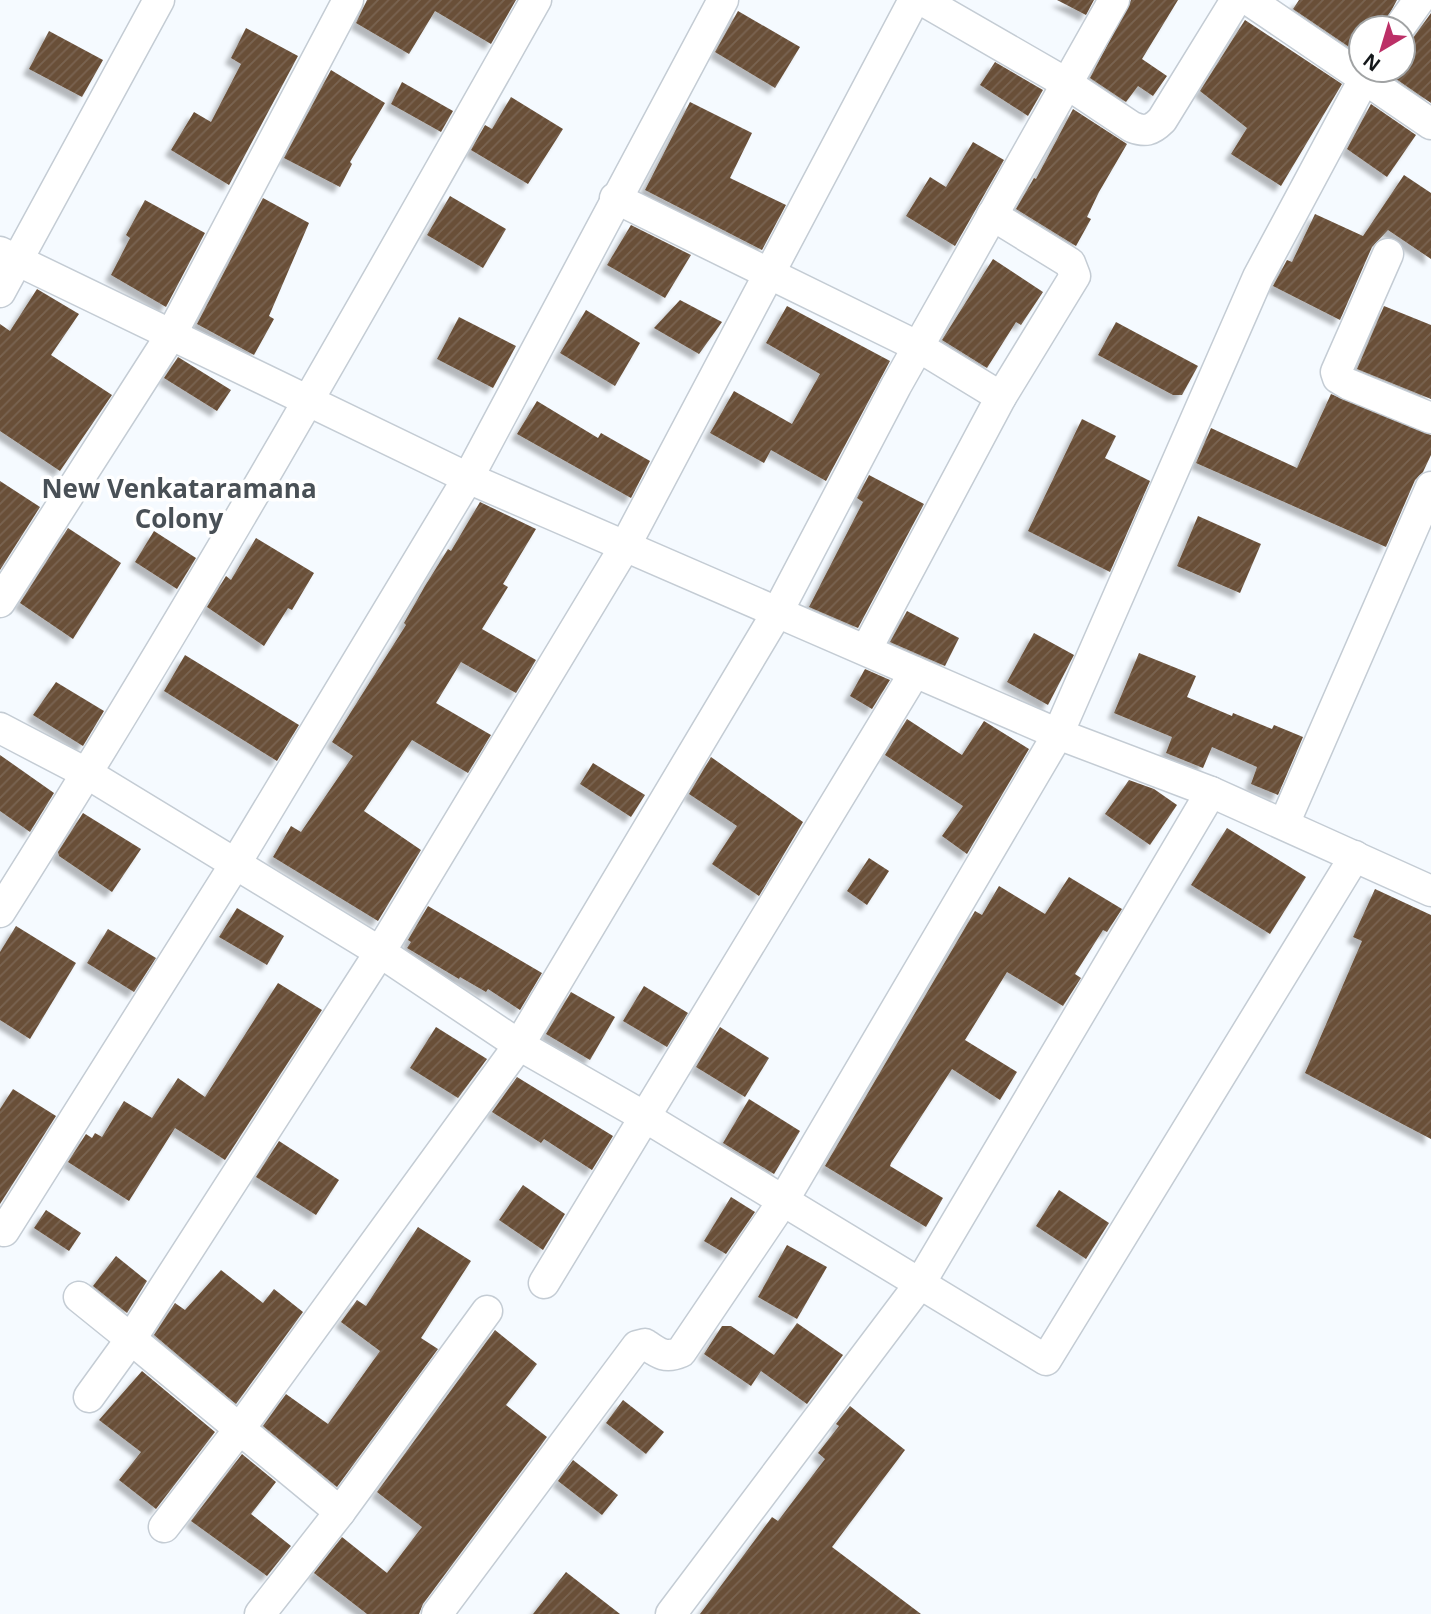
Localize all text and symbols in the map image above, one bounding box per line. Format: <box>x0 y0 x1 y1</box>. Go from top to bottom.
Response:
north arrow <box>1347 14 1417 84</box>
text: N <box>1357 47 1386 77</box>
district label: New Venkataramana Colony <box>41 470 317 536</box>

